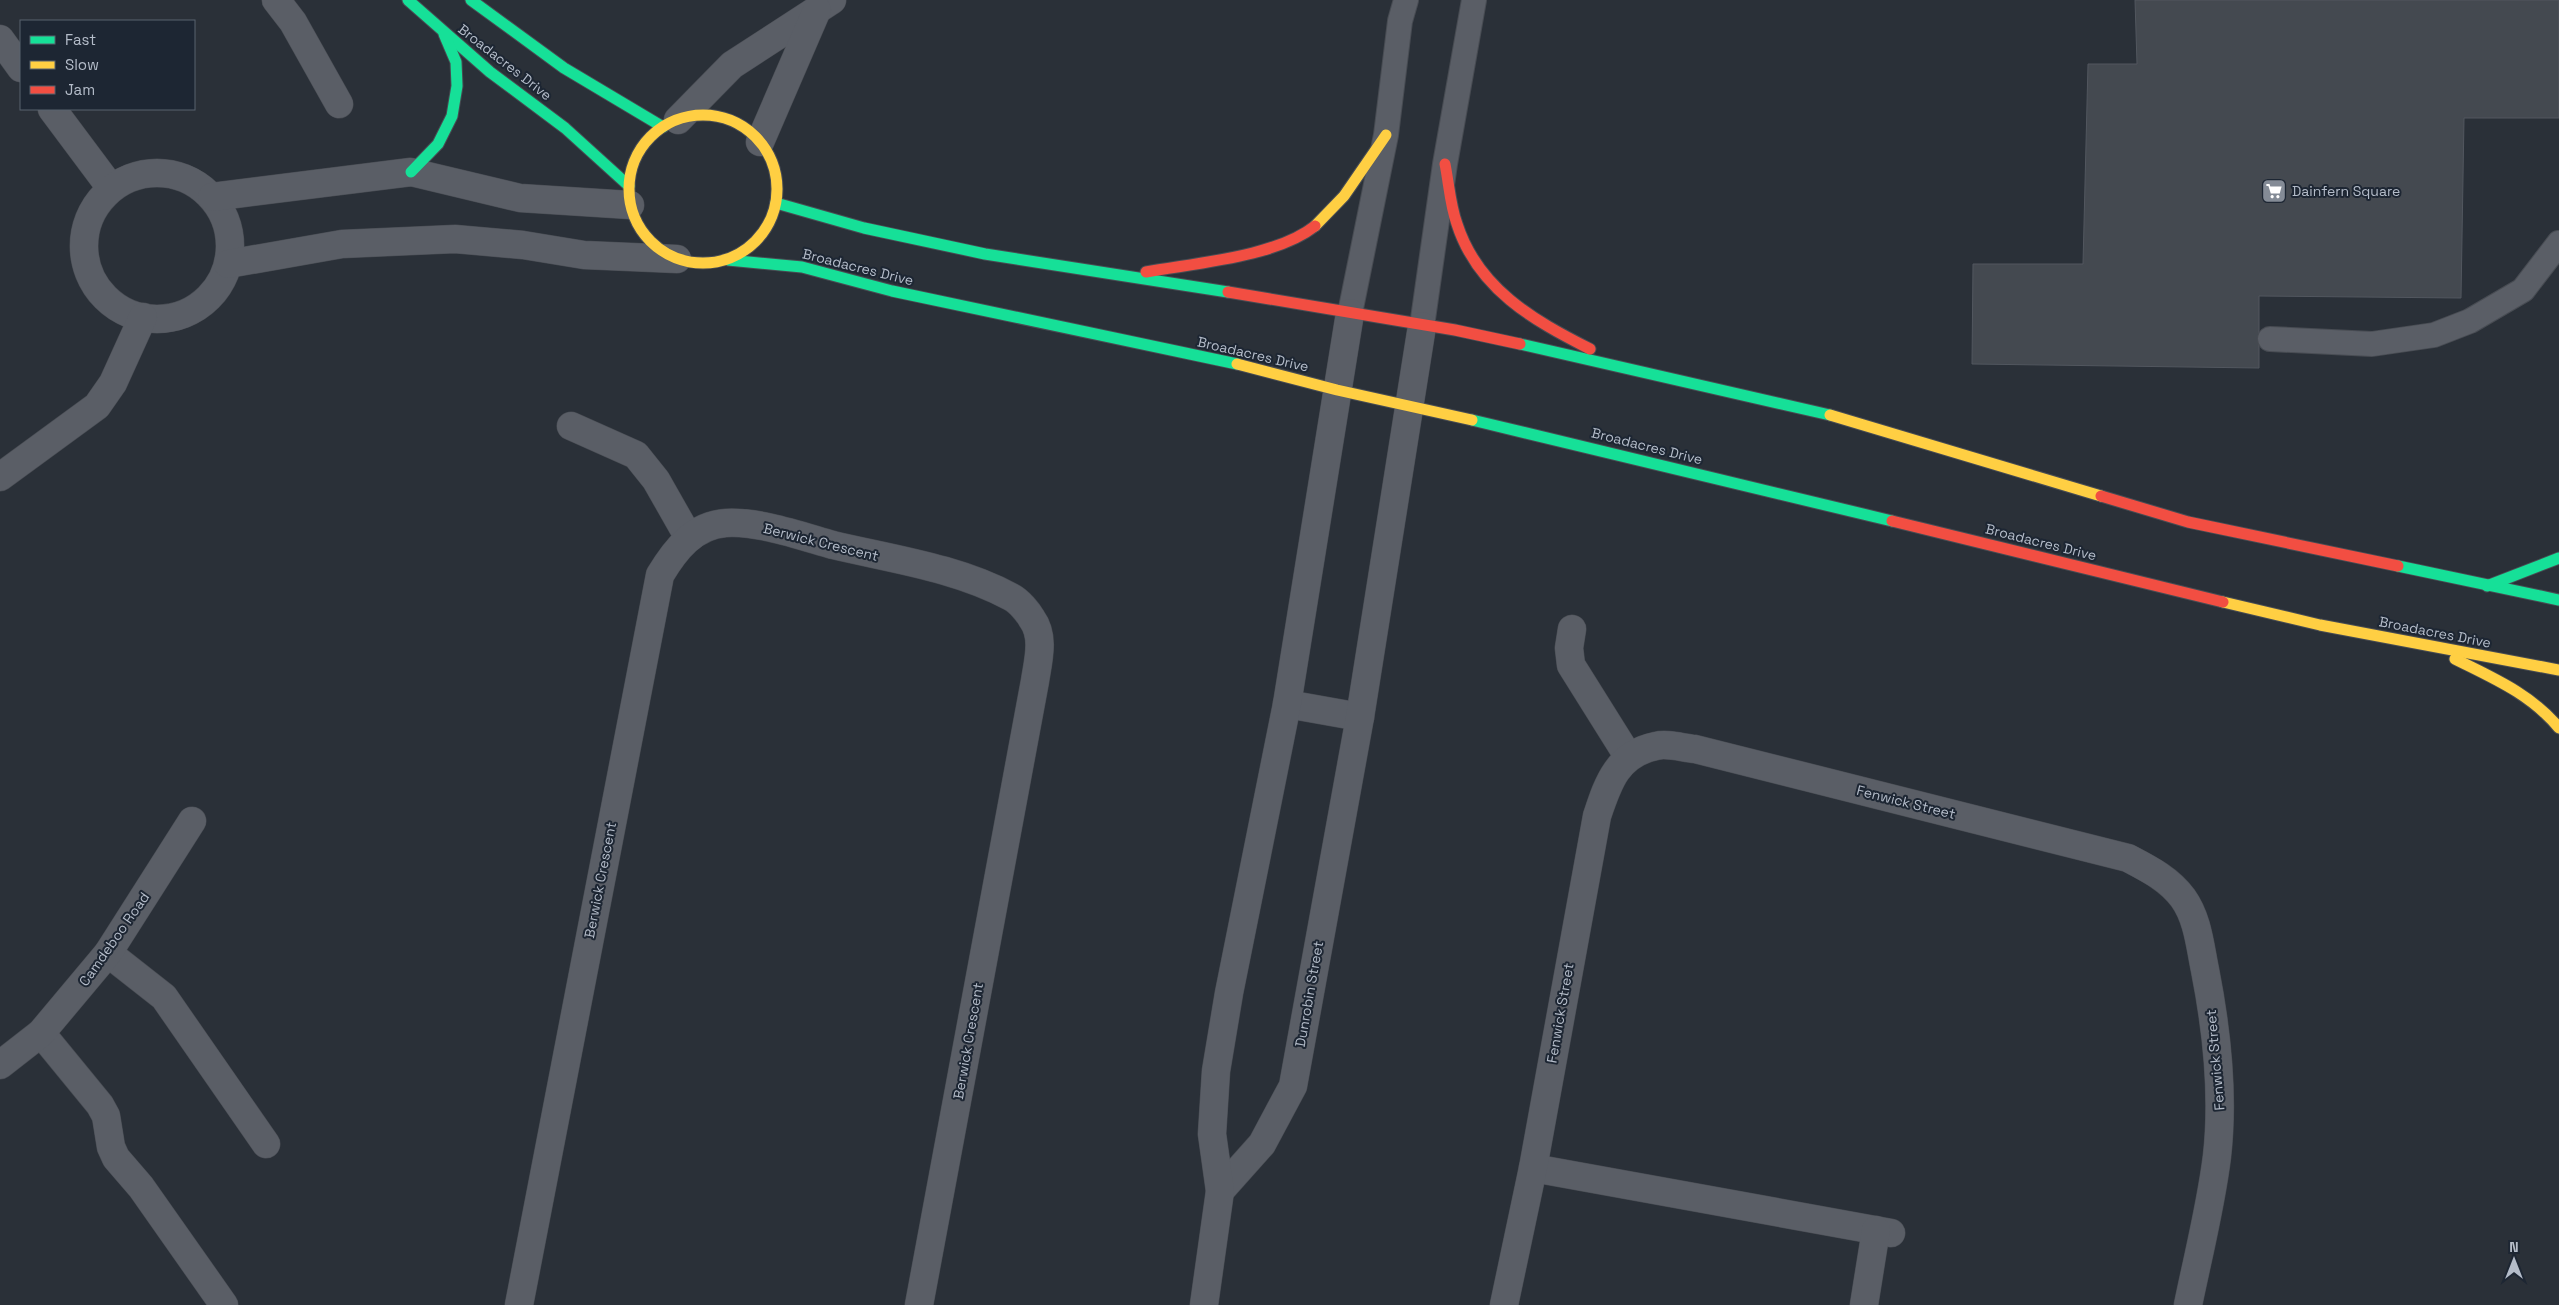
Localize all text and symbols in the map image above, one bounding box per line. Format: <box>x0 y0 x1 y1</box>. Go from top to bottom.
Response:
legend <box>20 20 195 110</box>
street label: Broadacres Drive <box>455 20 555 104</box>
text: Fast <box>65 30 96 49</box>
text: Slow <box>65 55 99 74</box>
text: Jam <box>65 80 95 99</box>
supermarket icon: Dainfern Square <box>2261 178 2287 204</box>
place label: Dainfern Square <box>2292 182 2400 200</box>
street label: Broadacres Drive <box>801 244 915 290</box>
street label: Broadacres Drive <box>1195 332 1311 376</box>
street label: Broadacres Drive <box>1590 423 1704 469</box>
street label: Berwick Crescent <box>762 519 880 565</box>
street label: Broadacres Drive <box>1984 519 2098 565</box>
street label: Broadacres Drive <box>2377 612 2493 652</box>
street label: Fenwick Street <box>1855 781 1957 823</box>
street label: Berwick Crescent <box>580 820 620 940</box>
street label: Camdeboo Road <box>75 889 153 989</box>
street label: Dunrobin Street <box>1291 939 1327 1049</box>
street label: Fenwick Street <box>1542 962 1578 1064</box>
street label: Berwick Crescent <box>949 981 987 1101</box>
street label: Fenwick Street <box>2202 1009 2228 1111</box>
north arrow <box>2489 1235 2539 1285</box>
text: N <box>2509 1238 2519 1256</box>

